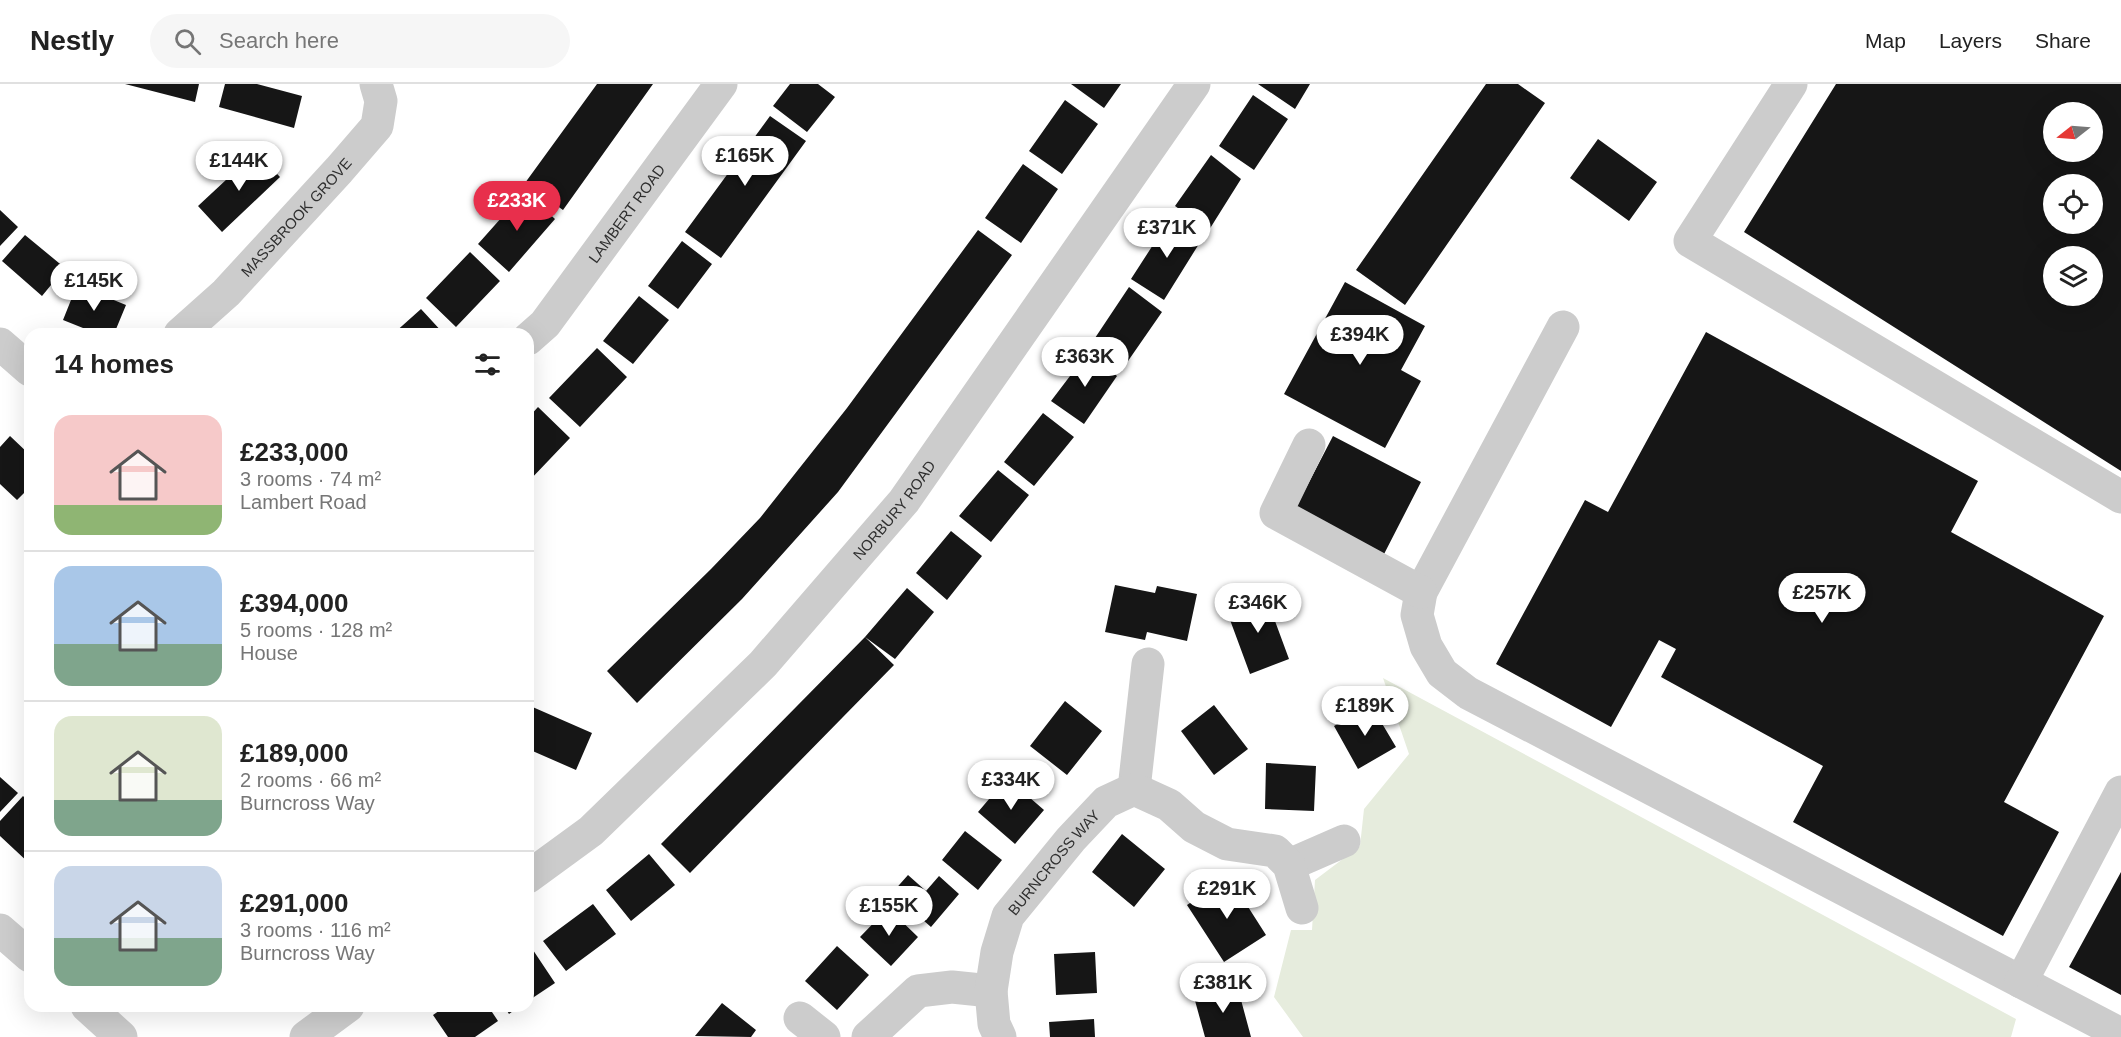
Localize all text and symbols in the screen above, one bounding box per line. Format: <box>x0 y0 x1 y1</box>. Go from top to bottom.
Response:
search box <box>150 14 570 68</box>
text: Nestly <box>30 25 114 56</box>
icon: search <box>171 25 204 58</box>
text: Search here <box>219 28 339 53</box>
text: Map <box>1865 29 1906 52</box>
text: Layers <box>1939 29 2002 52</box>
text: Share <box>2035 29 2091 52</box>
north arrow <box>2043 102 2103 162</box>
map controls <box>2043 102 2103 306</box>
pin: £165K <box>703 136 787 187</box>
pin: £144K <box>197 141 281 192</box>
text: £165K <box>716 144 774 166</box>
text: £144K <box>210 149 268 171</box>
street label: MASSBROOK GROVE <box>237 154 355 280</box>
street label: LAMBERT ROAD <box>584 161 668 266</box>
button: locate <box>2043 174 2103 234</box>
pin: £233K <box>475 181 559 232</box>
text: £233K <box>488 189 546 211</box>
pin: £371K <box>1125 208 1209 259</box>
text: £371K <box>1138 216 1196 238</box>
button: layers <box>2043 246 2103 306</box>
pin: £145K <box>52 261 136 312</box>
text: £145K <box>65 269 123 291</box>
pin: £394K <box>1318 315 1402 366</box>
text: £394K <box>1331 323 1389 345</box>
pin: £363K <box>1043 337 1127 388</box>
text: £363K <box>1056 345 1114 367</box>
icon: filters <box>471 348 504 381</box>
text: 14 homes <box>54 349 174 379</box>
text: £233,000 <box>240 437 348 467</box>
icon: home <box>102 439 174 511</box>
street label: NORBURY ROAD <box>849 457 938 563</box>
text: 3 rooms · 74 m² <box>240 468 381 490</box>
text: Lambert Road <box>240 491 367 513</box>
pin: £257K <box>1780 573 1864 624</box>
text: £257K <box>1793 581 1851 603</box>
pin: £346K <box>1216 583 1300 634</box>
text: £394,000 <box>240 588 348 618</box>
icon: home <box>102 590 174 662</box>
text: £346K <box>1229 591 1287 613</box>
text: 5 rooms · 128 m² <box>240 619 392 641</box>
text: House <box>240 642 298 664</box>
pin: £189K <box>1323 686 1407 737</box>
text: £189K <box>1336 694 1394 716</box>
text: £189,000 <box>240 738 348 768</box>
icon: home <box>102 740 174 812</box>
pin: £334K <box>969 760 1053 811</box>
text: £334K <box>982 768 1040 790</box>
text: 2 rooms · 66 m² <box>240 769 381 791</box>
text: Burncross Way <box>240 792 375 814</box>
street label: BURNCROSS WAY <box>1004 806 1103 918</box>
pin: £291K <box>1185 869 1269 920</box>
text: £291K <box>1198 877 1256 899</box>
pin: £155K <box>847 886 931 937</box>
text: £291,000 <box>240 888 348 918</box>
icon: home <box>102 890 174 962</box>
text: £155K <box>860 894 918 916</box>
text: 3 rooms · 116 m² <box>240 919 391 941</box>
text: Burncross Way <box>240 942 375 964</box>
pin: £381K <box>1181 963 1265 1014</box>
text: £381K <box>1194 971 1252 993</box>

